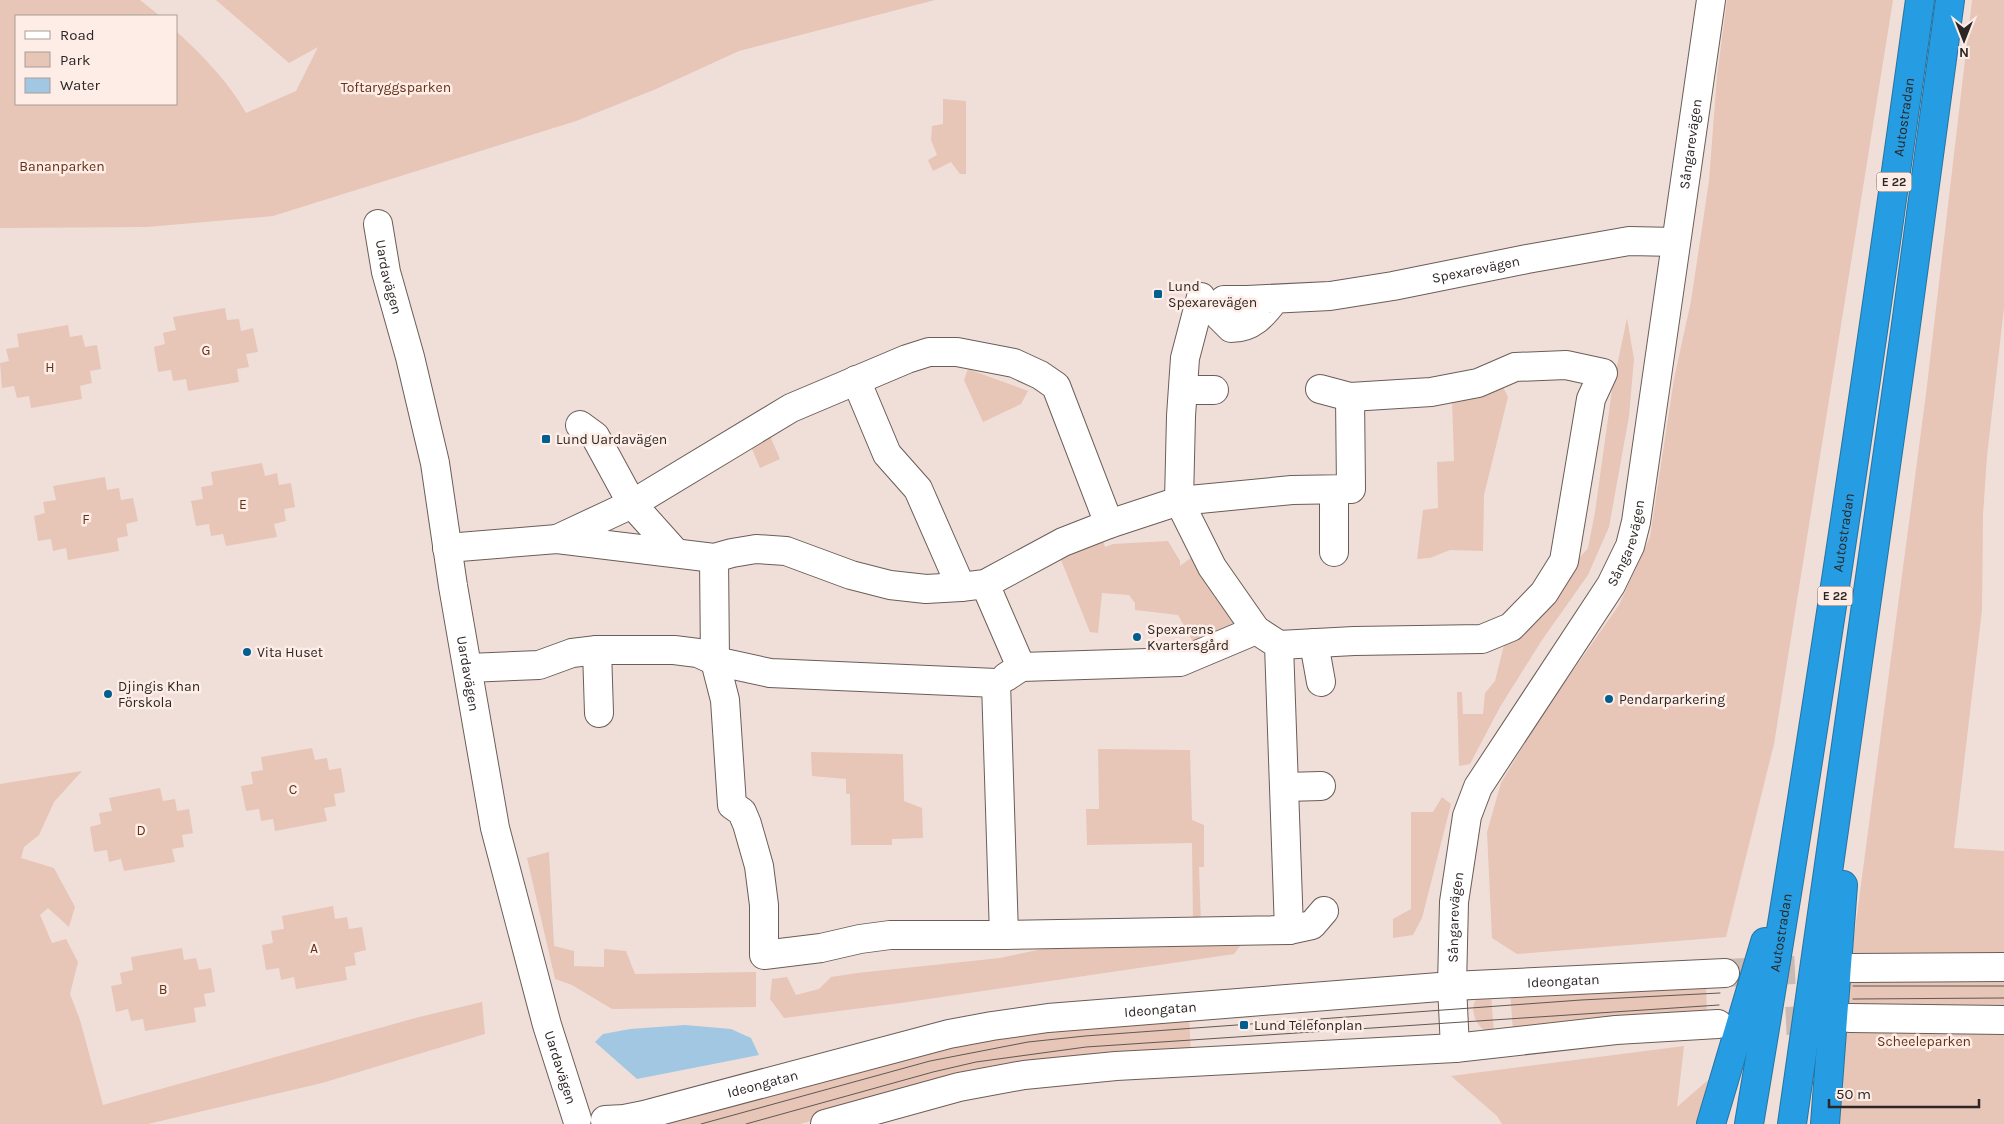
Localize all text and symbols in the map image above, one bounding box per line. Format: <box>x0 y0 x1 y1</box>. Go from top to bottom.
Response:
legend <box>15 15 178 105</box>
north arrow <box>1939 15 1989 65</box>
text: Road <box>60 26 95 44</box>
text: N <box>1959 44 1969 61</box>
text: Park <box>60 51 90 69</box>
text: Water <box>60 76 101 94</box>
street label: Autostradan <box>1890 76 1918 157</box>
park label: Toftaryggsparken <box>341 79 451 96</box>
street label: Sångarevägen <box>1675 98 1705 190</box>
park label: Bananparken <box>19 158 105 175</box>
road number: E 22 <box>1876 172 1912 192</box>
street label: Uardavägen <box>372 238 406 316</box>
street label: Spexarevägen <box>1430 252 1521 286</box>
place label: Lund Spexarevägen <box>1168 278 1257 311</box>
marker: Lund Spexarevägen <box>1152 288 1164 300</box>
park label: G <box>201 342 211 359</box>
park label: H <box>45 359 55 376</box>
place label: Lund Uardavägen <box>556 431 667 448</box>
marker: Lund Uardavägen <box>540 433 552 445</box>
street label: Autostradan <box>1829 492 1857 573</box>
park label: E <box>239 496 247 513</box>
street label: Sångarevägen <box>1603 499 1648 589</box>
park label: F <box>82 511 90 528</box>
road number: E 22 <box>1818 586 1852 606</box>
place label: Spexarens Kvartersgård <box>1147 621 1229 654</box>
marker: Spexarens Kvartersgård <box>1131 631 1143 643</box>
street label: Uardavägen <box>453 634 483 713</box>
place label: Vita Huset <box>257 644 323 661</box>
marker: Vita Huset <box>241 646 253 658</box>
place label: Djingis Khan Förskola <box>118 678 200 711</box>
marker: Djingis Khan Förskola <box>102 688 114 700</box>
place label: Pendarparkering <box>1619 691 1725 708</box>
marker: Pendarparkering <box>1603 693 1615 705</box>
park label: C <box>289 781 297 798</box>
park label: D <box>136 822 146 839</box>
street label: Sångarevägen <box>1444 871 1467 963</box>
street label: Autostradan <box>1766 892 1795 973</box>
park label: A <box>310 940 318 957</box>
street label: Ideongatan <box>1527 970 1600 991</box>
park label: B <box>159 981 167 998</box>
street label: Ideongatan <box>1123 998 1197 1020</box>
place label: Lund Telefonplan <box>1254 1017 1363 1034</box>
marker: Lund Telefonplan <box>1238 1019 1250 1031</box>
street label: Uardavägen <box>541 1028 580 1106</box>
park label: Scheeleparken <box>1877 1033 1971 1050</box>
street label: Ideongatan <box>725 1066 800 1101</box>
scale bar <box>1829 1076 1979 1108</box>
text: 50 m <box>1836 1085 1871 1103</box>

